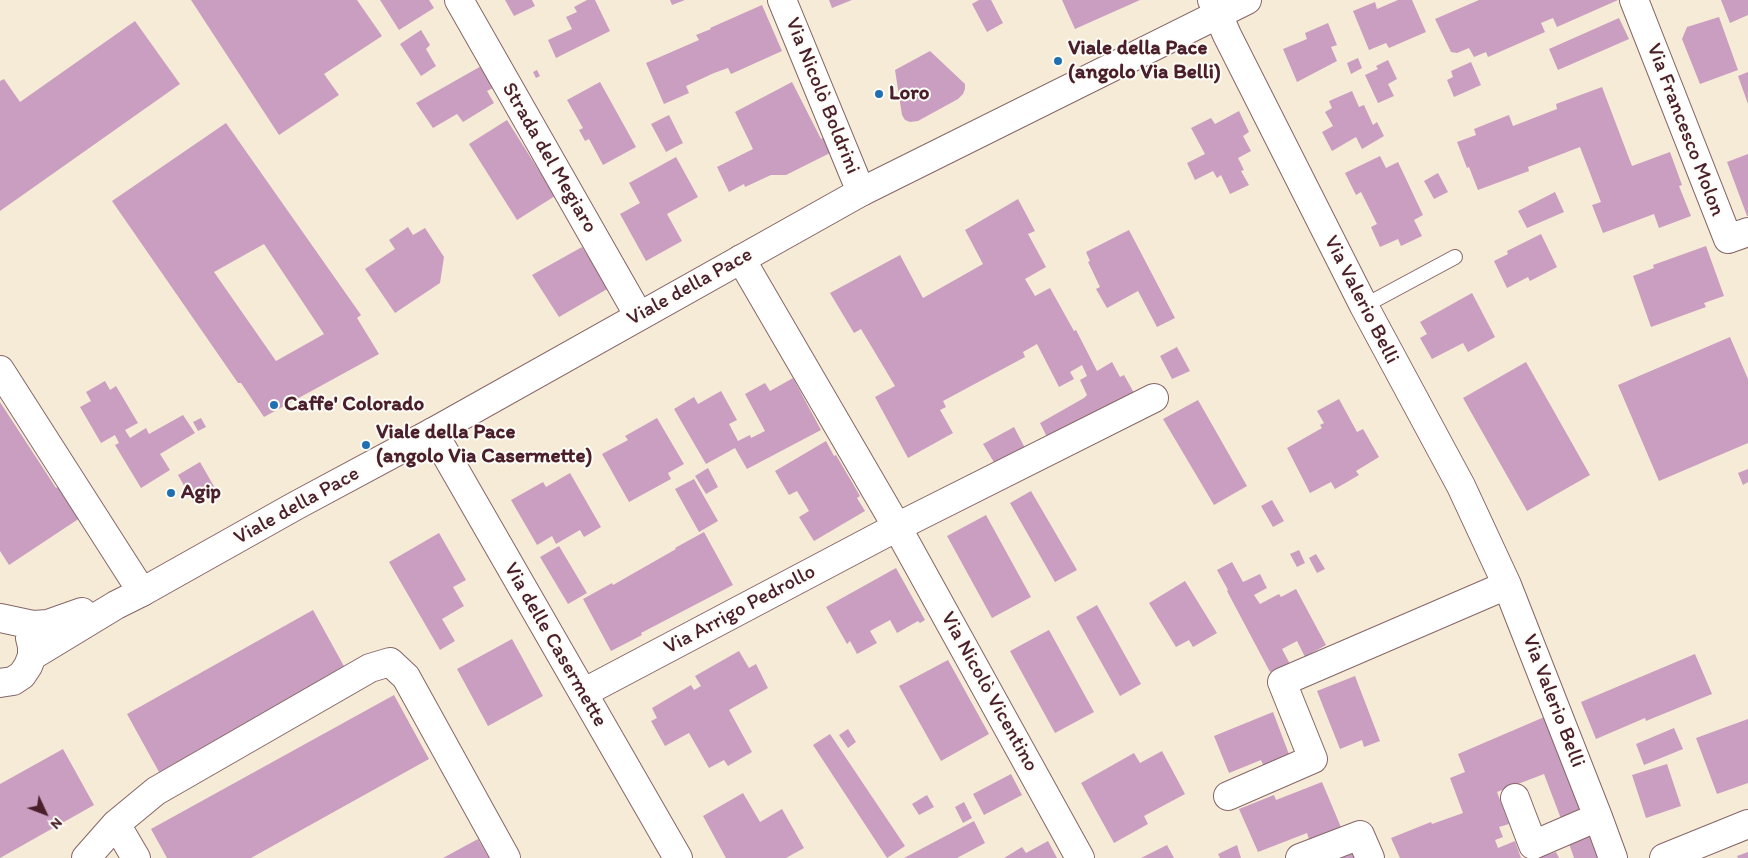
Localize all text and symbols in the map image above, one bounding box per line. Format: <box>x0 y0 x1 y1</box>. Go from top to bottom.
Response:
street label: Via Nicolò Boldrini <box>779 14 865 178</box>
place label: Viale della Pace (angolo Via Belli) <box>1068 36 1221 86</box>
street label: Via Francesco Molon <box>1640 40 1730 220</box>
marker: Viale della Pace (angolo Via Belli) <box>1052 55 1064 67</box>
street label: Strada del Megiaro <box>496 78 602 238</box>
place label: Loro <box>889 81 929 107</box>
marker: Loro <box>873 88 885 100</box>
street label: Via Valerio Belli <box>1318 232 1404 368</box>
street label: Viale della Pace <box>623 242 757 332</box>
place label: Caffe' Colorado <box>284 392 424 418</box>
marker: Caffe' Colorado <box>268 399 280 411</box>
place label: Viale della Pace (angolo Via Casermette) <box>376 420 592 470</box>
marker: Viale della Pace (angolo Via Casermette) <box>360 439 372 451</box>
street label: Viale della Pace <box>230 461 364 551</box>
place label: Agip <box>181 480 221 506</box>
marker: Agip <box>165 487 177 499</box>
street label: Via delle Casermette <box>498 558 612 732</box>
street label: Via Arrigo Pedrollo <box>660 559 820 661</box>
street label: Via Nicolò Vicentino <box>935 608 1043 776</box>
street label: Via Valerio Belli <box>1516 631 1590 771</box>
north arrow <box>20 788 70 838</box>
text: N <box>47 814 66 833</box>

